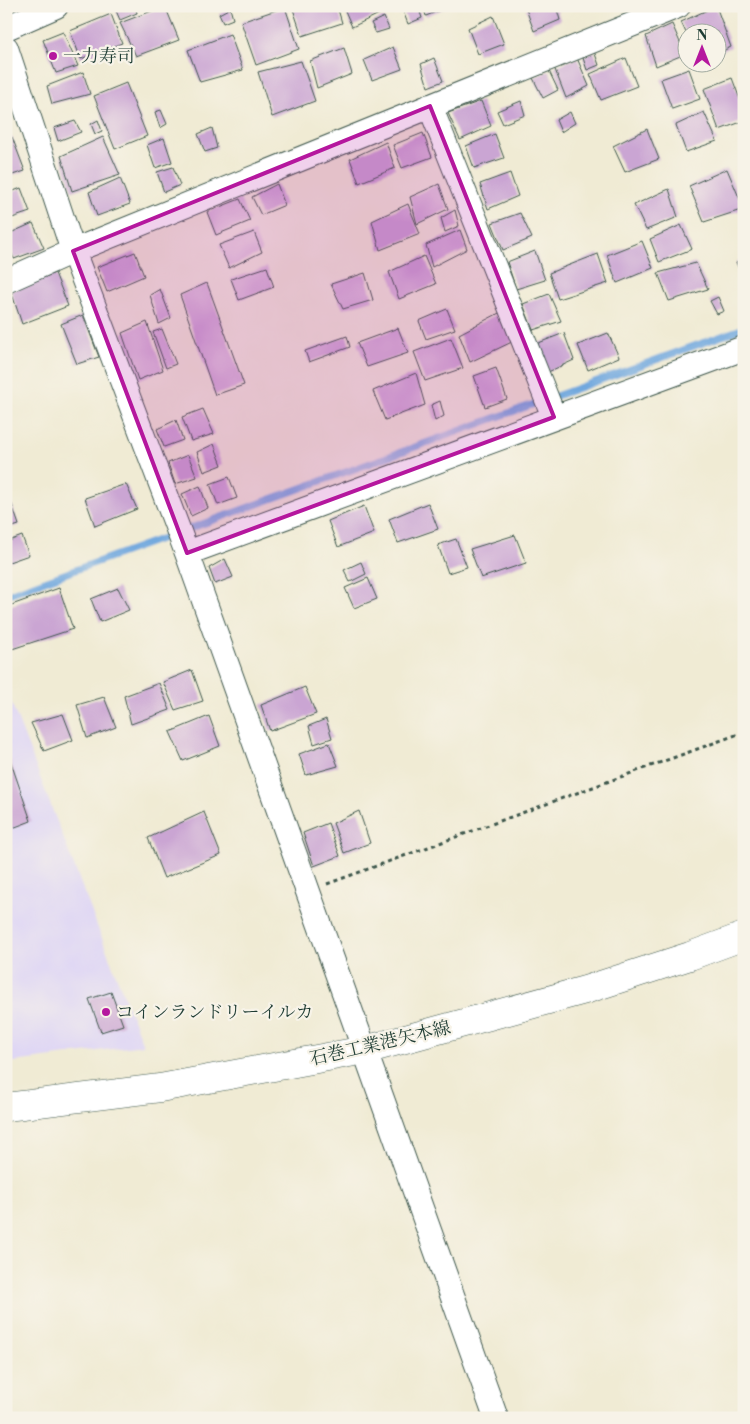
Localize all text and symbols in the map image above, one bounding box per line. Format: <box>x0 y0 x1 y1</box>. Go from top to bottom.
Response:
north arrow <box>678 22 728 72</box>
text: N <box>696 27 708 45</box>
place label: 一力寿司 <box>63 45 135 68</box>
marker: 一力寿司 <box>47 50 59 62</box>
place label: コインランドリーイルカ <box>116 1001 313 1024</box>
marker: コインランドリーイルカ <box>100 1006 112 1018</box>
street label: 石巻工業港矢本線 <box>307 1016 453 1071</box>

